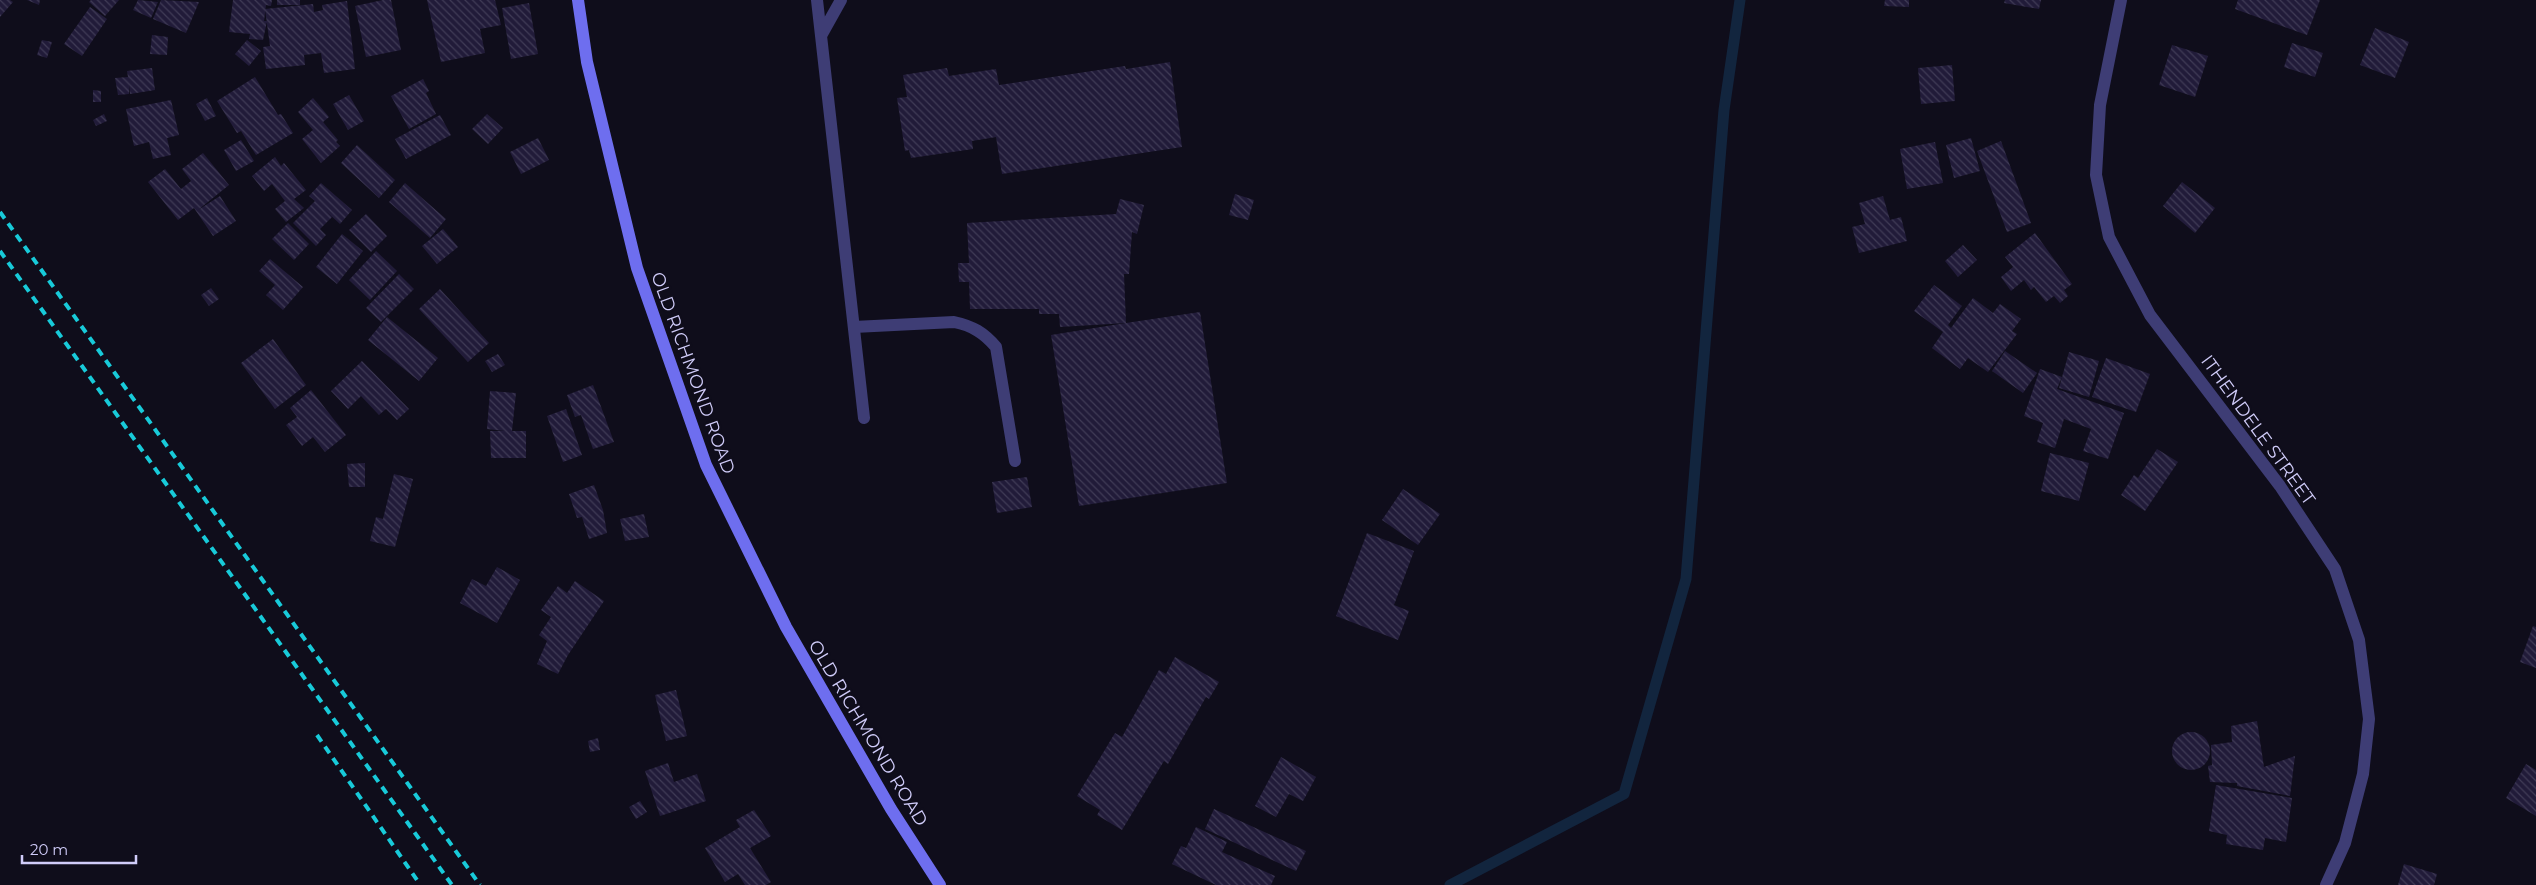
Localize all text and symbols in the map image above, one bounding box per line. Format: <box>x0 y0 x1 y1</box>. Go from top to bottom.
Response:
street label: OLD RICHMOND ROAD <box>646 269 740 477</box>
street label: ITHENDELE STREET <box>2196 351 2320 510</box>
street label: OLD RICHMOND ROAD <box>804 636 932 830</box>
scale bar <box>22 832 136 864</box>
text: 20 m <box>30 840 68 859</box>

